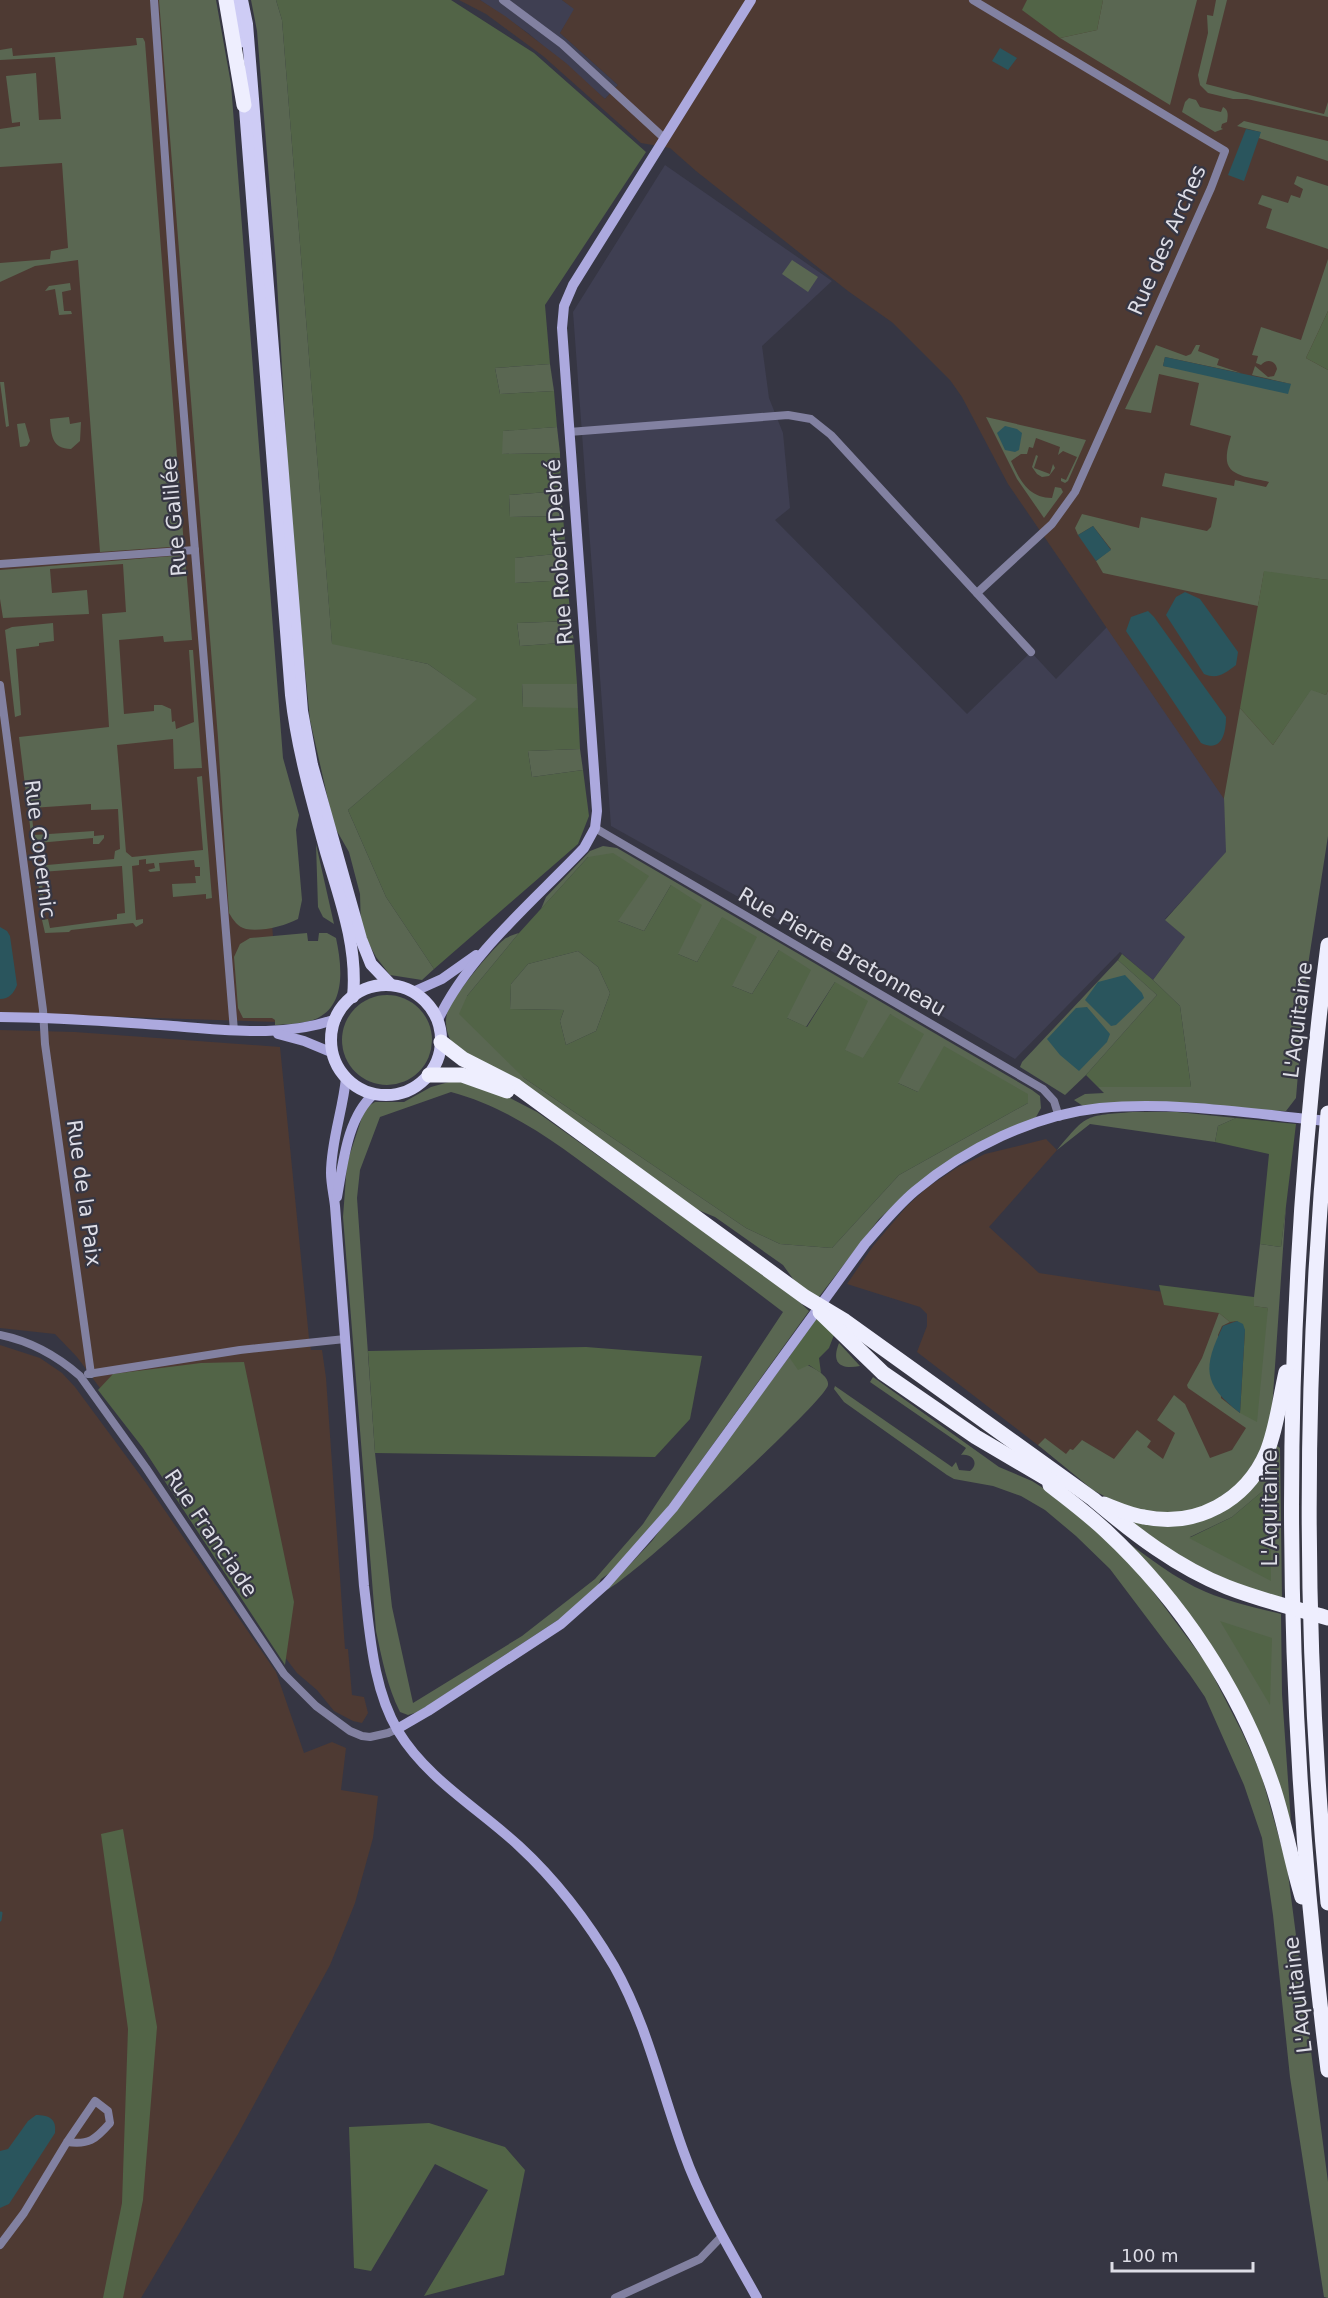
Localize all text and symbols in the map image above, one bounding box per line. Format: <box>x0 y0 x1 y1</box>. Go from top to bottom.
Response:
street label: Rue des Arches <box>1123 161 1211 319</box>
street label: Rue Galilée <box>157 457 191 577</box>
street label: Rue Robert Debré <box>541 458 577 646</box>
street label: Rue Copernic <box>20 778 60 920</box>
street label: Rue Pierre Bretonneau <box>734 883 950 1021</box>
street label: L'Aquitaine <box>1279 960 1317 1080</box>
street label: Rue de la Paix <box>62 1118 106 1268</box>
street label: L'Aquitaine <box>1258 1449 1282 1567</box>
street label: Rue Franciade <box>160 1465 262 1601</box>
street label: L'Aquitaine <box>1279 1935 1317 2055</box>
scale bar <box>1112 2235 1253 2273</box>
text: 100 m <box>1121 2245 1179 2266</box>

